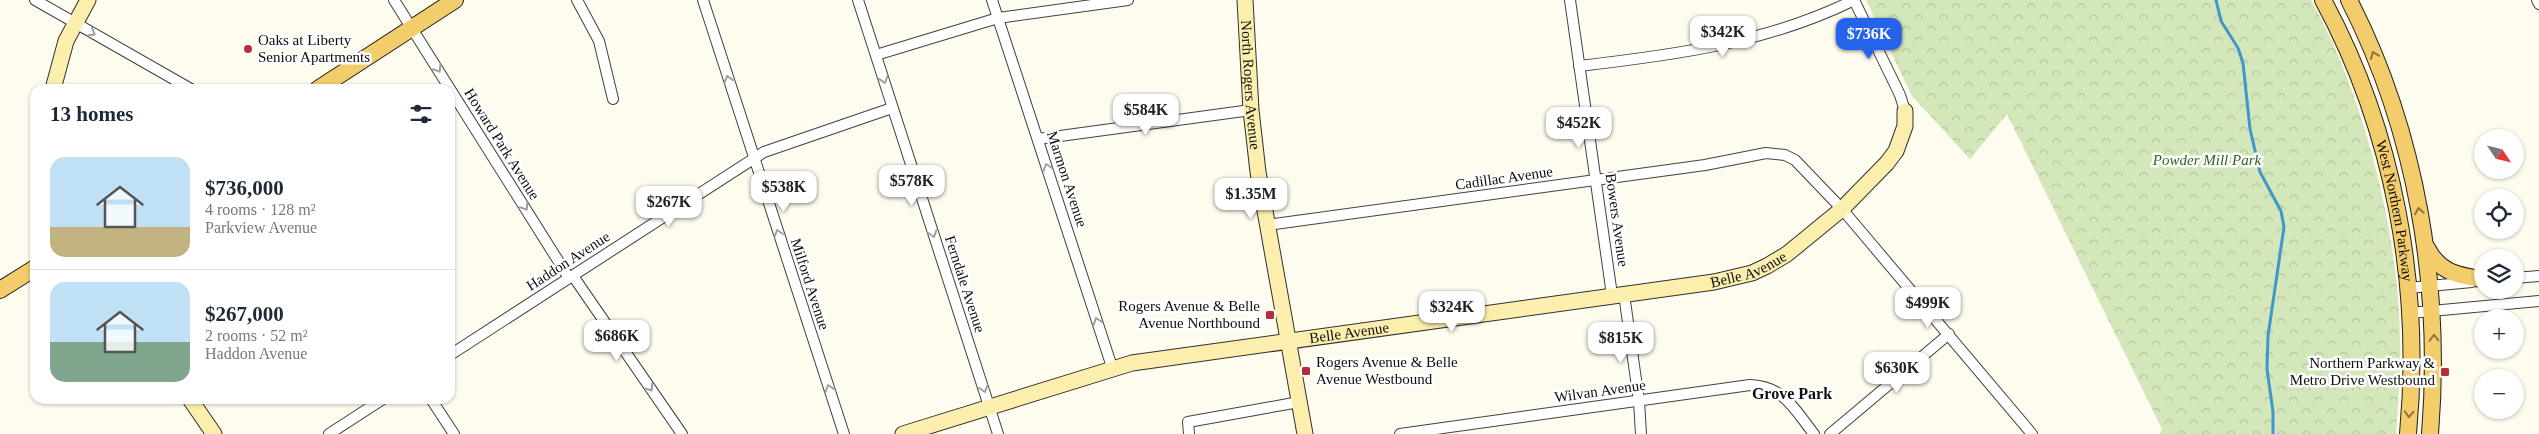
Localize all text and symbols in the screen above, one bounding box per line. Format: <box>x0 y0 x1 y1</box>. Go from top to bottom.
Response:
pin: $342K <box>1688 15 1758 58</box>
pin: $736K <box>1834 18 1904 60</box>
street label: North Rogers Avenue <box>1238 20 1263 151</box>
text: $342K <box>1701 23 1745 40</box>
text: $736K <box>1847 25 1891 42</box>
one-way arrow <box>87 26 96 36</box>
place label: Oaks at Liberty Senior Apartments <box>258 32 370 65</box>
marker: Oaks at Liberty Senior Apartments <box>242 43 254 55</box>
one-way arrow <box>2370 51 2380 60</box>
one-way arrow <box>432 64 441 73</box>
one-way arrow <box>723 75 733 83</box>
one-way arrow <box>878 75 888 83</box>
street label: Howard Park Avenue <box>461 85 543 203</box>
pin: $584K <box>1111 94 1181 136</box>
icon: filters <box>407 100 435 128</box>
text: $584K <box>1124 101 1168 118</box>
text: 13 homes <box>50 102 133 126</box>
pin: $452K <box>1544 106 1614 149</box>
text: $452K <box>1557 114 1601 131</box>
street label: Marmon Avenue <box>1044 129 1090 229</box>
north arrow <box>2474 129 2524 179</box>
map controls <box>2474 129 2524 419</box>
street label: West Northern Parkway <box>2373 138 2416 283</box>
park label: Powder Mill Park <box>2152 152 2261 168</box>
one-way arrow <box>1042 163 1052 171</box>
street label: Cadillac Avenue <box>1454 163 1554 193</box>
pin: $578K <box>877 164 947 207</box>
pin: $538K <box>749 170 819 213</box>
text: $578K <box>890 172 934 189</box>
street label: Bowers Avenue <box>1603 172 1632 268</box>
text: $736,000 <box>205 176 284 200</box>
icon: home <box>90 177 150 237</box>
text: $538K <box>762 178 806 195</box>
pin: $1.35M <box>1210 178 1292 220</box>
text: $1.35M <box>1225 185 1277 202</box>
pin: $267K <box>634 186 704 228</box>
button: locate <box>2474 189 2524 239</box>
text: $267K <box>647 193 691 210</box>
text: 4 rooms · 128 m² <box>205 201 316 218</box>
one-way arrow <box>518 202 528 211</box>
one-way arrow <box>2415 207 2425 215</box>
text: Parkview Avenue <box>205 219 317 236</box>
street label: Haddon Avenue <box>523 228 613 294</box>
one-way arrow <box>774 230 784 238</box>
one-way arrow <box>928 230 938 238</box>
street label: Ferndale Avenue <box>942 234 988 335</box>
street label: Milford Avenue <box>788 236 832 332</box>
street label: Belle Avenue <box>1709 248 1790 291</box>
button: layers <box>2474 249 2524 299</box>
pin: $499K <box>1893 286 1963 329</box>
pin: $324K <box>1417 290 1487 333</box>
text: $499K <box>1906 294 1950 311</box>
place label: Rogers Avenue & Belle Avenue Northbound <box>1118 298 1260 331</box>
text: $324K <box>1430 298 1474 315</box>
icon: home <box>90 302 150 362</box>
text: $267,000 <box>205 302 284 326</box>
marker: Rogers Avenue & Belle Avenue Northbound <box>1264 309 1276 321</box>
button: + <box>2474 309 2524 359</box>
one-way arrow <box>1093 317 1103 326</box>
street label: Belle Avenue <box>1308 319 1390 346</box>
pin: $686K <box>582 320 652 362</box>
pin: $815K <box>1586 322 1656 364</box>
text: 2 rooms · 52 m² <box>205 327 308 344</box>
text: $686K <box>595 327 639 344</box>
text: $815K <box>1599 329 1643 346</box>
one-way arrow <box>2428 334 2439 342</box>
text: Haddon Avenue <box>205 345 307 362</box>
pin: $630K <box>1862 352 1932 394</box>
place label: Rogers Avenue & Belle Avenue Westbound <box>1316 354 1458 387</box>
place label: Northern Parkway & Metro Drive Westbound <box>2290 355 2435 388</box>
text: $630K <box>1875 359 1919 376</box>
marker: Rogers Avenue & Belle Avenue Westbound <box>1300 365 1312 377</box>
marker: Northern Parkway & Metro Drive Westbound <box>2439 366 2451 378</box>
button: − <box>2474 369 2524 419</box>
street label: Wilvan Avenue <box>1553 377 1647 405</box>
one-way arrow <box>644 382 653 392</box>
one-way arrow <box>825 384 835 392</box>
one-way arrow <box>978 384 988 393</box>
district label: Grove Park <box>1752 385 1832 402</box>
one-way arrow <box>2404 410 2415 418</box>

